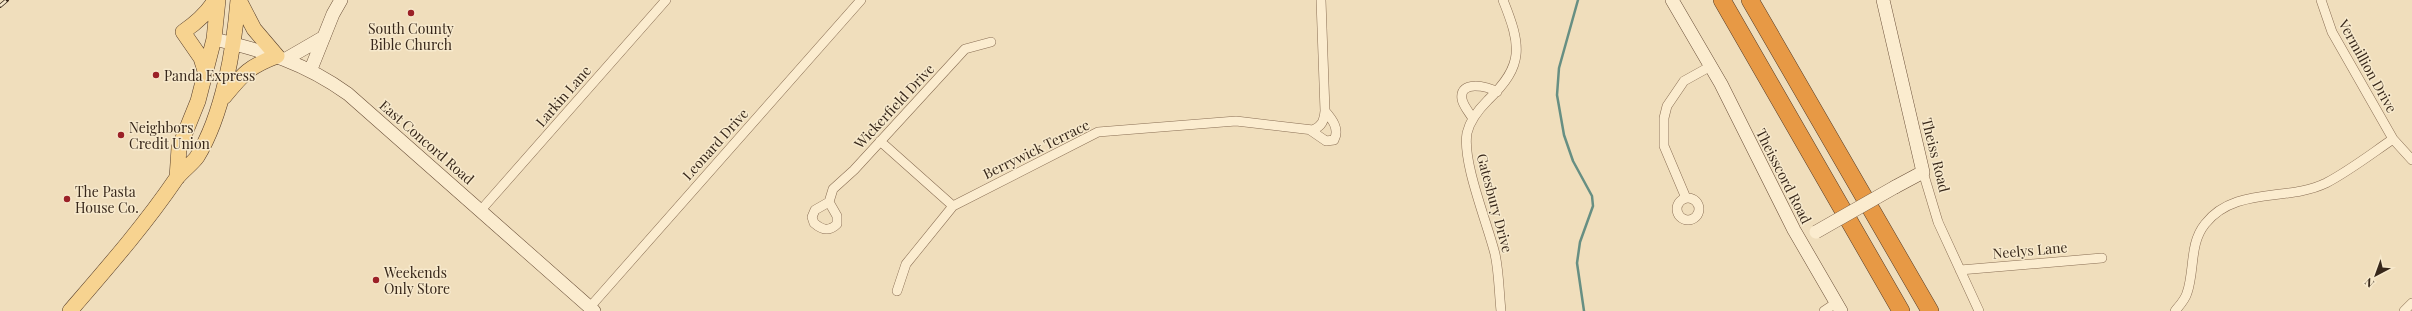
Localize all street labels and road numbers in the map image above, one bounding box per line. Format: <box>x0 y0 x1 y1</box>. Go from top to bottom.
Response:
street label: Vermillion Drive <box>2334 15 2401 116</box>
street label: Wickerfield Drive <box>849 60 938 153</box>
street label: Larkin Lane <box>531 61 595 131</box>
street label: East Concord Road <box>376 96 478 188</box>
street label: Leonard Drive <box>678 104 752 184</box>
street label: Berrywick Terrace <box>980 115 1092 183</box>
street label: Theiss Road <box>1918 116 1954 194</box>
street label: Theisscord Road <box>1752 125 1816 227</box>
street label: Gatesbury Drive <box>1473 151 1517 255</box>
street label: Neelys Lane <box>1992 237 2068 263</box>

